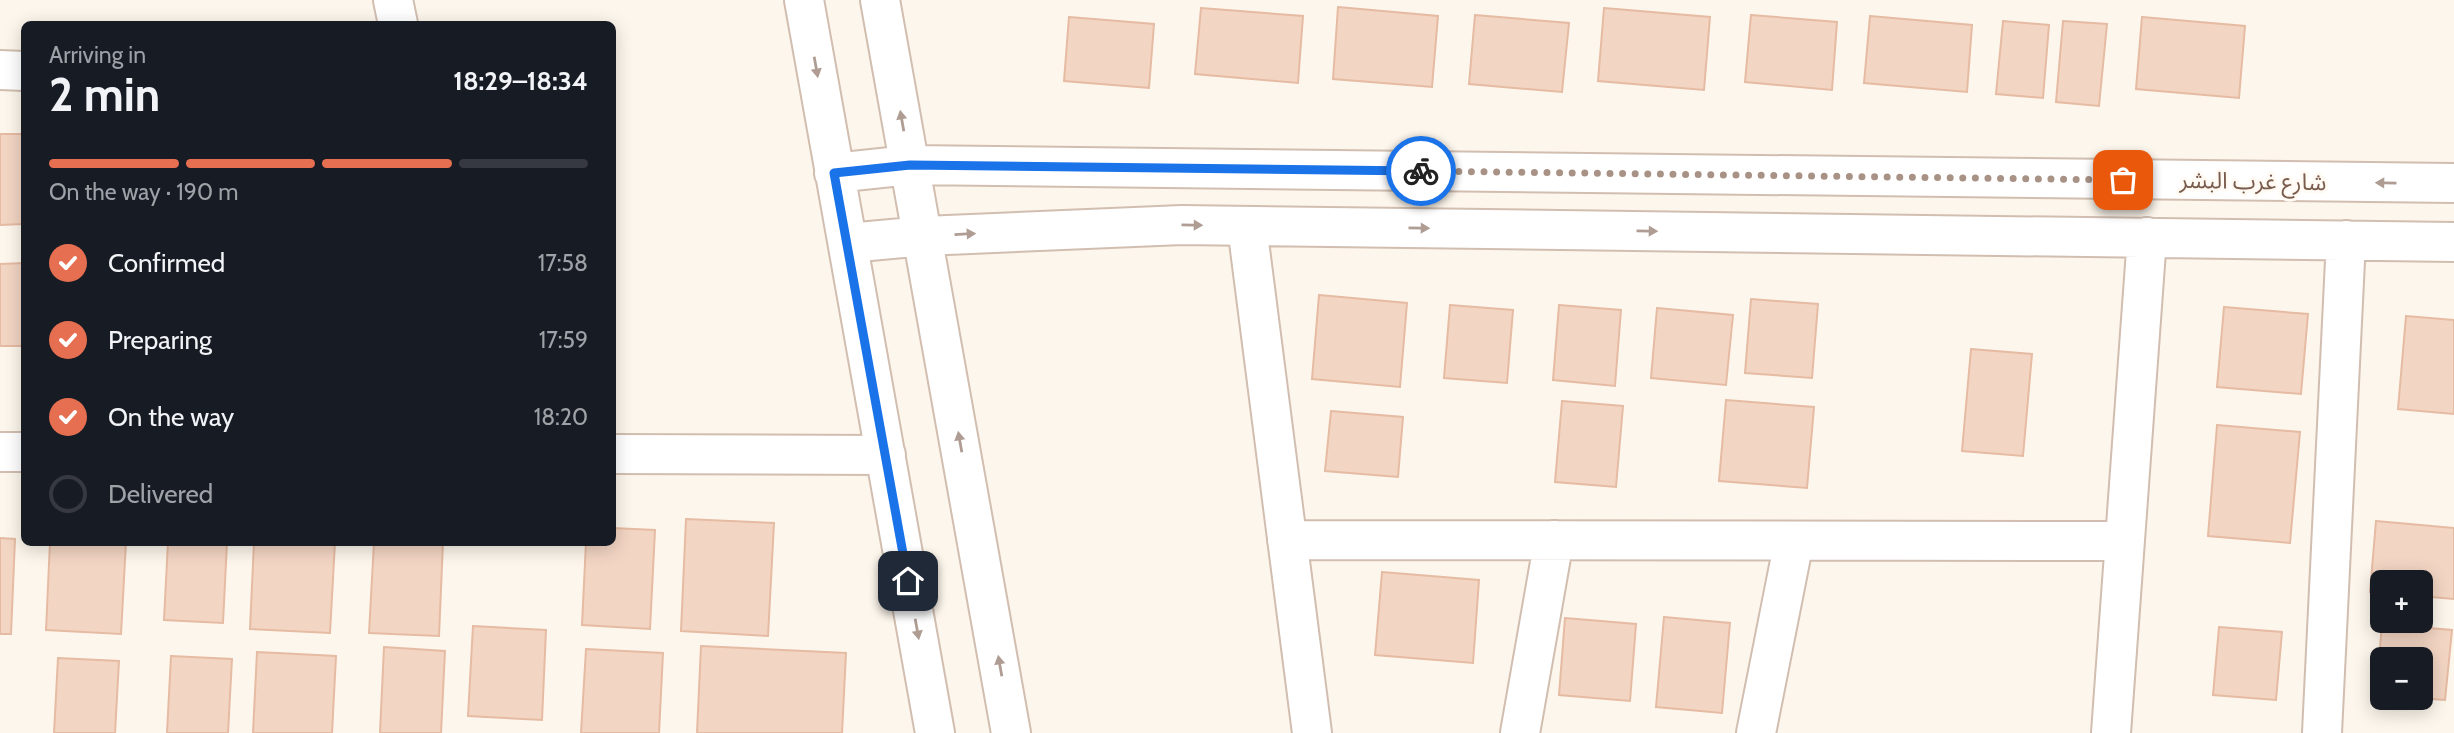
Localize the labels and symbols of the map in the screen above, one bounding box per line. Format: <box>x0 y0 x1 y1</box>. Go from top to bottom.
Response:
one-way arrow <box>811 56 822 78</box>
one-way arrow <box>896 110 907 132</box>
courier <box>1386 136 1456 206</box>
pin <box>2093 150 2153 210</box>
street label: شارع غرب البشر <box>2178 166 2327 199</box>
one-way arrow <box>2375 177 2397 188</box>
one-way arrow <box>1181 219 1203 231</box>
one-way arrow <box>1409 222 1431 234</box>
one-way arrow <box>1636 225 1658 237</box>
one-way arrow <box>954 229 976 240</box>
one-way arrow <box>954 431 965 453</box>
pin <box>878 551 938 611</box>
one-way arrow <box>912 618 923 640</box>
one-way arrow <box>994 655 1005 677</box>

